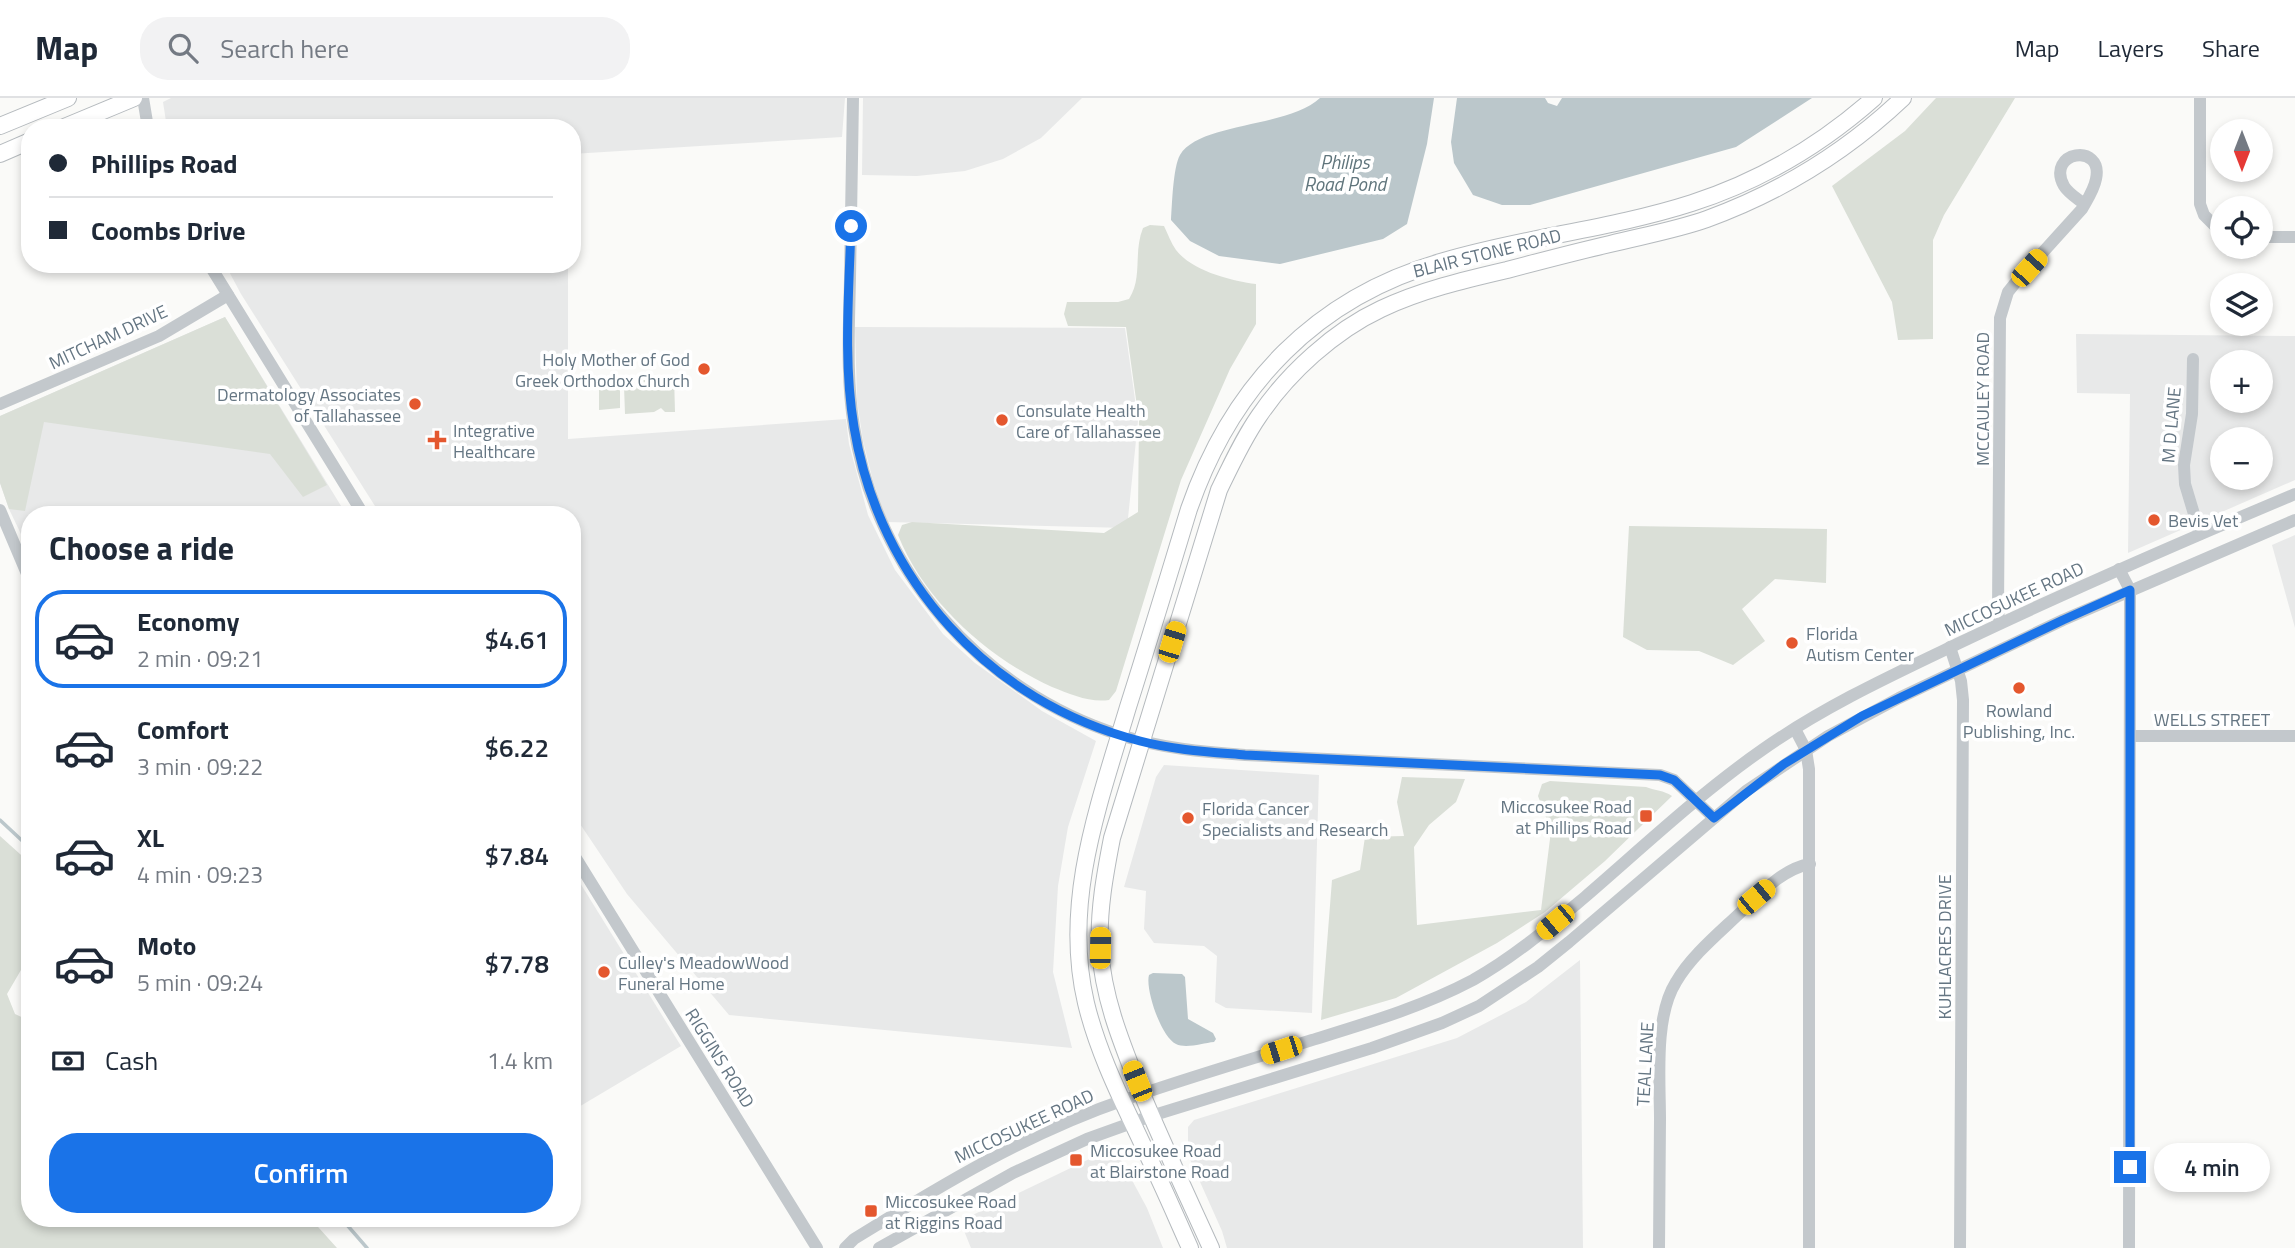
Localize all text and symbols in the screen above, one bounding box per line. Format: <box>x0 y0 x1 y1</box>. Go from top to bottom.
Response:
search box <box>140 17 630 80</box>
text: Map <box>35 23 98 73</box>
icon: search <box>164 29 202 67</box>
text: Search here <box>220 29 349 68</box>
text: Map <box>2015 30 2060 66</box>
text: Layers <box>2098 30 2164 66</box>
text: Share <box>2202 30 2260 66</box>
north arrow <box>2210 119 2273 182</box>
map controls <box>2210 119 2273 490</box>
text: Phillips Road <box>91 144 238 183</box>
water label: Philips Road Pond <box>1304 147 1388 198</box>
button: locate <box>2210 196 2273 259</box>
route start <box>835 210 867 242</box>
text: Coombs Drive <box>91 211 246 250</box>
street label: BLAIR STONE ROAD <box>1410 222 1564 284</box>
car <box>2008 245 2051 291</box>
button: layers <box>2210 273 2273 336</box>
street label: MITCHAM DRIVE <box>44 298 172 376</box>
street label: MCCAULEY ROAD <box>1969 332 1996 466</box>
place label: Holy Mother of God Greek Orthodox Church <box>515 346 690 394</box>
button: + <box>2210 350 2273 413</box>
marker: Holy Mother of God Greek Orthodox Church <box>696 361 712 377</box>
place label: Dermatology Associates of Tallahassee <box>217 381 401 429</box>
street label: M D LANE <box>2154 386 2188 464</box>
marker: Dermatology Associates of Tallahassee <box>407 396 423 412</box>
place label: Consulate Health Care of Tallahassee <box>1016 397 1161 445</box>
marker: Consulate Health Care of Tallahassee <box>994 412 1010 428</box>
place label: Integrative Healthcare <box>453 417 535 465</box>
button: − <box>2210 427 2273 490</box>
marker: Integrative Healthcare <box>427 430 447 450</box>
place label: Bevis Vet <box>2168 507 2239 534</box>
marker: Bevis Vet <box>2146 512 2162 528</box>
text: Choose a ride <box>49 524 234 572</box>
street label: MICCOSUKEE ROAD <box>1940 555 2088 643</box>
text: Economy <box>137 602 239 641</box>
icon: car <box>53 608 116 671</box>
car <box>1156 619 1189 665</box>
text: $4.61 <box>485 620 549 659</box>
place label: Florida Autism Center <box>1806 620 1914 668</box>
marker: Florida Autism Center <box>1784 635 1800 651</box>
text: 2 min · 09:21 <box>137 641 263 676</box>
marker: Rowland Publishing, Inc. <box>2011 680 2027 696</box>
place label: Rowland Publishing, Inc. <box>1963 697 2075 745</box>
street label: WELLS STREET <box>2154 706 2271 733</box>
text: Comfort <box>137 710 229 749</box>
icon: car <box>53 716 116 779</box>
text: $6.22 <box>485 728 549 767</box>
text: 3 min · 09:22 <box>137 749 263 784</box>
place label: Miccosukee Road at Phillips Road <box>1501 793 1632 841</box>
place label: Florida Cancer Specialists and Research <box>1202 795 1388 843</box>
marker: Miccosukee Road at Phillips Road <box>1638 808 1654 824</box>
marker: Florida Cancer Specialists and Research <box>1180 810 1196 826</box>
text: XL <box>137 818 164 857</box>
icon: car <box>53 824 116 887</box>
text: $7.84 <box>485 836 549 875</box>
text: 4 min · 09:23 <box>137 857 263 892</box>
street label: KUHLACRES DRIVE <box>1931 874 1958 1020</box>
car <box>1734 875 1779 919</box>
car <box>1533 900 1578 944</box>
text: Moto <box>137 926 196 965</box>
car <box>1090 927 1111 969</box>
icon: car <box>53 932 116 995</box>
text: $7.78 <box>485 944 549 983</box>
place label: Culley's MeadowWood Funeral Home <box>618 949 789 997</box>
marker: Culley's MeadowWood Funeral Home <box>596 964 612 980</box>
text: 5 min · 09:24 <box>137 965 263 1000</box>
street label: RIGGINS ROAD <box>679 1003 761 1113</box>
street label: TEAL LANE <box>1629 1021 1661 1107</box>
car <box>1258 1034 1305 1066</box>
text: Cash <box>105 1041 158 1080</box>
icon: cash <box>49 1042 87 1080</box>
text: 1.4 km <box>487 1043 553 1078</box>
car <box>1120 1058 1155 1104</box>
street label: MICCOSUKEE ROAD <box>950 1082 1098 1170</box>
button: Confirm <box>49 1133 553 1213</box>
place label: Miccosukee Road at Blairstone Road <box>1090 1137 1230 1185</box>
callout: 4 min <box>2154 1142 2270 1192</box>
text: 4 min <box>2184 1150 2240 1185</box>
route end <box>2114 1151 2146 1183</box>
marker: Miccosukee Road at Blairstone Road <box>1068 1152 1084 1168</box>
place label: Miccosukee Road at Riggins Road <box>885 1188 1016 1236</box>
marker: Miccosukee Road at Riggins Road <box>863 1203 879 1219</box>

